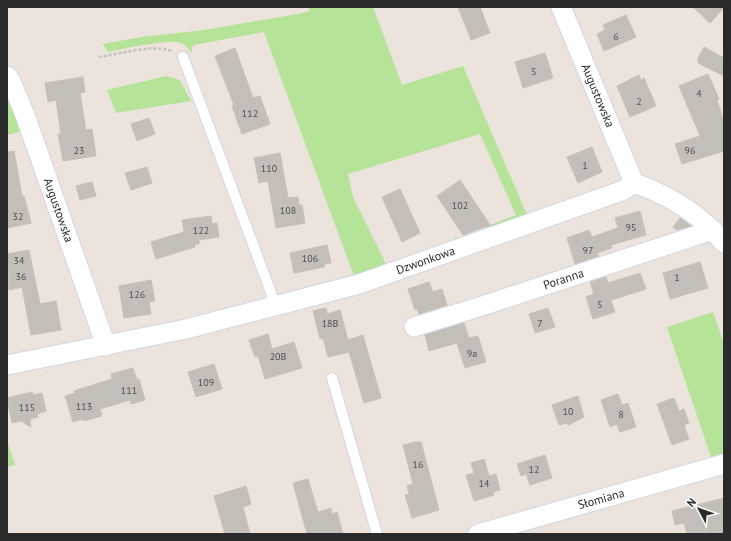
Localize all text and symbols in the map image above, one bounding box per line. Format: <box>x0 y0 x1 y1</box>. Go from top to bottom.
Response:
house number: 6 <box>613 30 619 43</box>
street label: Augustowska <box>578 62 618 129</box>
house number: 5 <box>531 65 537 78</box>
house number: 4 <box>696 87 702 100</box>
house number: 2 <box>636 95 642 108</box>
house number: 112 <box>242 107 258 120</box>
house number: 23 <box>74 144 84 157</box>
house number: 96 <box>685 144 695 157</box>
house number: 1 <box>582 159 588 172</box>
house number: 110 <box>261 162 278 175</box>
street label: Augustowska <box>41 176 77 244</box>
house number: 102 <box>452 199 468 212</box>
house number: 108 <box>280 204 296 217</box>
house number: 32 <box>13 210 23 223</box>
house number: 95 <box>626 221 636 234</box>
house number: 122 <box>193 224 209 237</box>
street label: Dzwonkowa <box>394 243 457 277</box>
house number: 97 <box>583 244 593 257</box>
house number: 106 <box>302 252 318 265</box>
house number: 34 <box>14 254 25 267</box>
street label: Poranna <box>541 265 586 292</box>
house number: 36 <box>16 270 26 283</box>
house number: 1 <box>674 271 680 284</box>
house number: 126 <box>129 288 145 301</box>
house number: 5 <box>597 298 603 311</box>
house number: 18B <box>322 317 339 330</box>
house number: 7 <box>537 317 543 330</box>
house number: 9a <box>467 347 477 360</box>
house number: 20B <box>270 350 287 363</box>
house number: 109 <box>198 376 214 389</box>
house number: 111 <box>121 384 137 397</box>
house number: 113 <box>76 400 92 413</box>
house number: 115 <box>19 401 35 414</box>
house number: 10 <box>563 405 574 418</box>
house number: 8 <box>618 408 624 421</box>
house number: 16 <box>413 458 423 471</box>
house number: 12 <box>529 463 539 476</box>
house number: 14 <box>479 477 490 490</box>
street label: Słomiana <box>576 485 626 512</box>
north arrow <box>679 489 719 529</box>
text: N <box>684 495 699 510</box>

